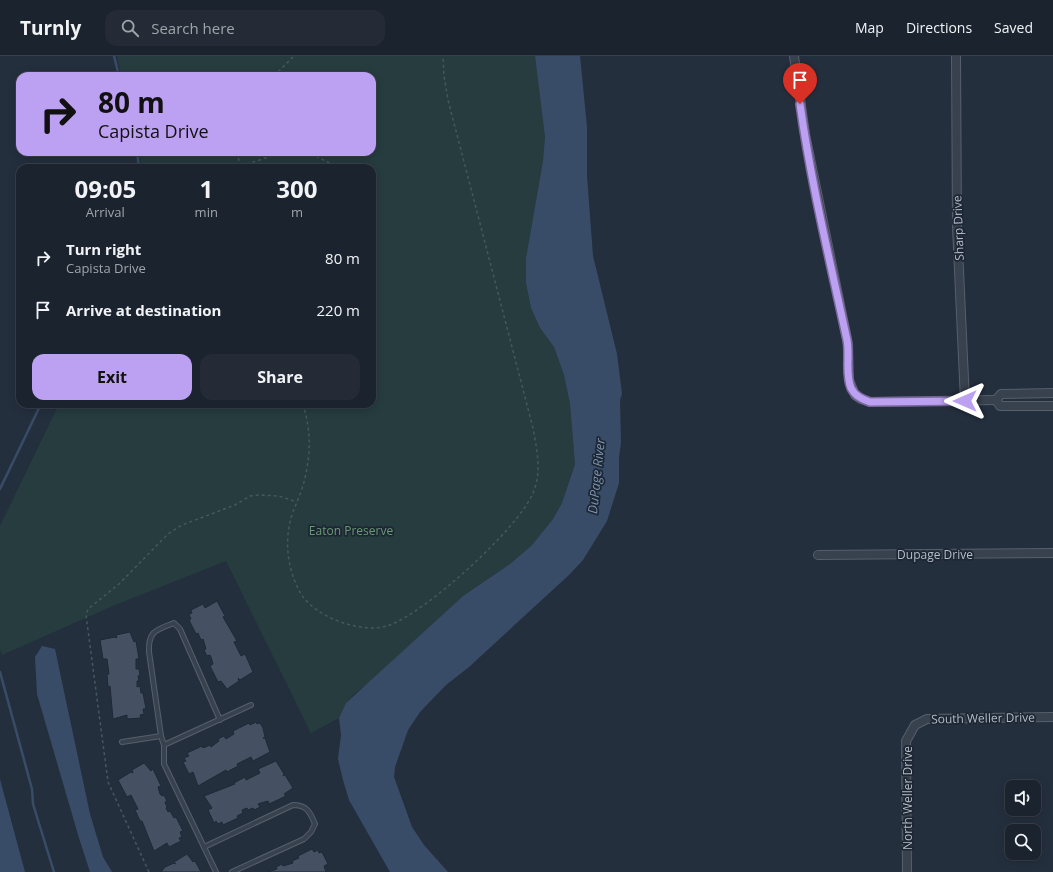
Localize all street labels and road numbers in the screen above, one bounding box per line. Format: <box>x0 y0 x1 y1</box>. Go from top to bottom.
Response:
street label: Sharp Drive <box>948 195 968 261</box>
street label: Dupage Drive <box>897 546 973 563</box>
street label: South Weller Drive <box>931 709 1035 727</box>
street label: North Weller Drive <box>899 746 916 850</box>

